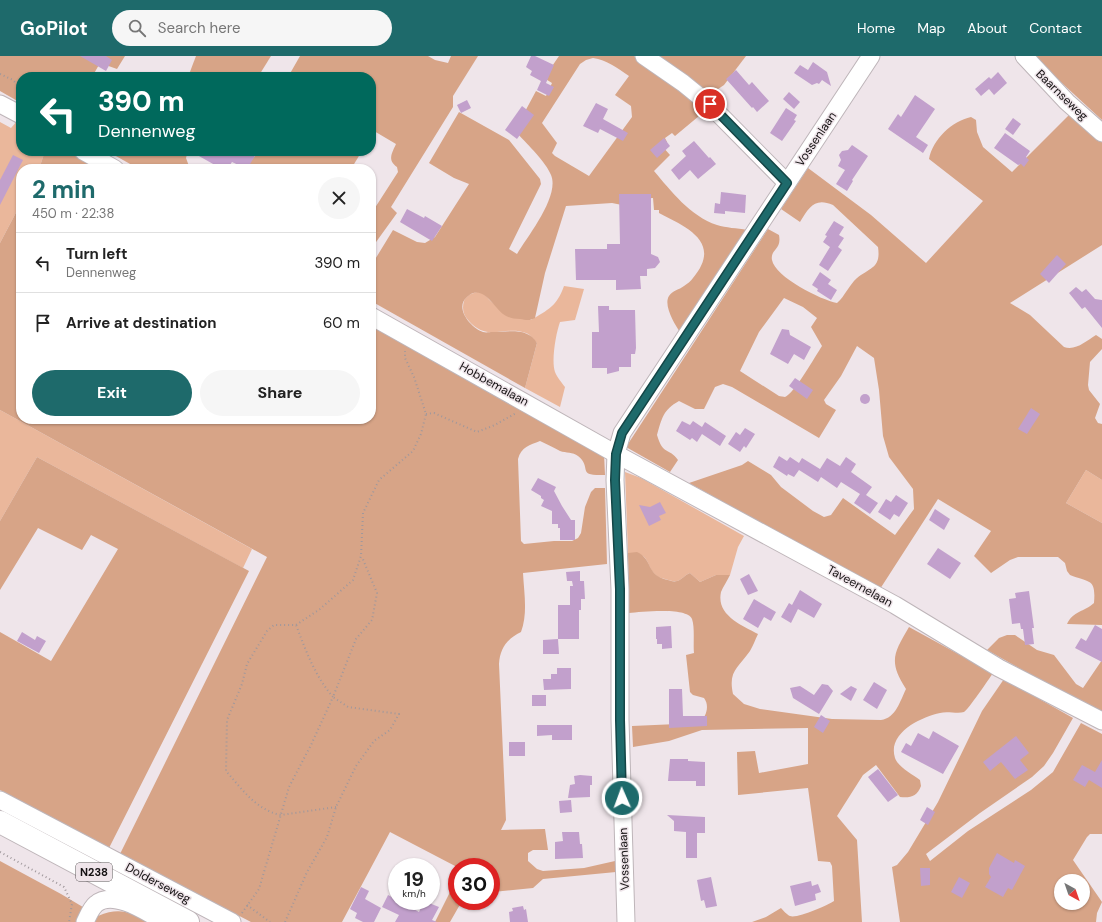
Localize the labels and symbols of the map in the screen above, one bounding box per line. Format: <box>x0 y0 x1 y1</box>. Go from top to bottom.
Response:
street label: Baarnseweg <box>1032 66 1092 124</box>
pin <box>693 87 727 121</box>
street label: Vossenlaan <box>792 108 840 169</box>
street label: Hobbemalaan <box>456 358 532 410</box>
street label: Taveernelaan <box>824 561 896 611</box>
position arrow <box>601 777 643 819</box>
street label: Vossenlaan <box>615 827 633 891</box>
speed limit sign: 30 <box>448 858 500 910</box>
street label: Dolderseweg <box>123 859 194 907</box>
road number: N238 <box>76 863 112 881</box>
north arrow <box>1054 874 1090 910</box>

